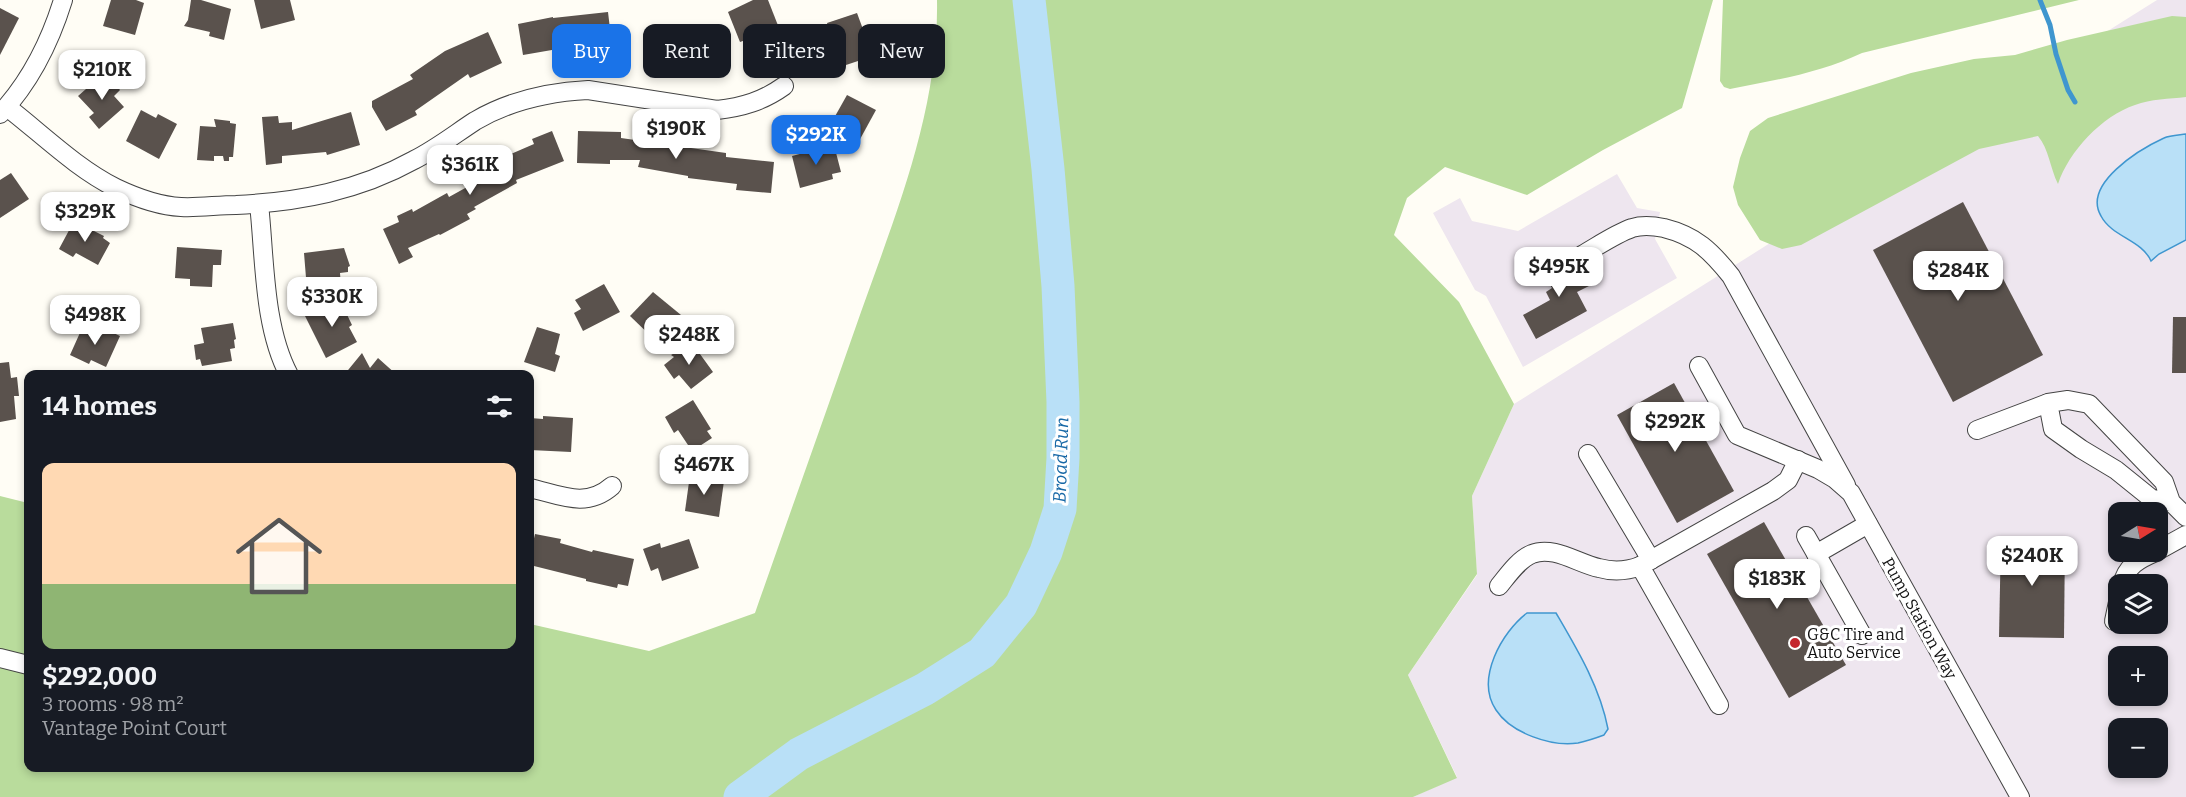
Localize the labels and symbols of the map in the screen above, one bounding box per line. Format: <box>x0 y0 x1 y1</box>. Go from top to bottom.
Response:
pin: $210K <box>60 50 144 101</box>
pin: $190K <box>634 109 718 160</box>
pin: $292K <box>774 115 858 166</box>
pin: $361K <box>428 145 512 196</box>
pin: $329K <box>43 192 127 243</box>
pin: $495K <box>1517 247 1601 298</box>
pin: $284K <box>1916 251 2000 302</box>
pin: $330K <box>290 277 374 328</box>
pin: $498K <box>53 295 137 346</box>
pin: $248K <box>647 315 731 366</box>
pin: $292K <box>1633 402 1717 453</box>
water label: Broad Run <box>1049 417 1073 503</box>
pin: $467K <box>662 445 746 496</box>
north arrow <box>2108 502 2168 562</box>
pin: $240K <box>1990 536 2074 587</box>
street label: Pump Station Way <box>1878 554 1961 683</box>
pin: $183K <box>1735 559 1819 610</box>
place label: G&C Tire and Auto Service <box>1807 625 1905 662</box>
marker: G&C Tire and Auto Service <box>1788 636 1802 650</box>

